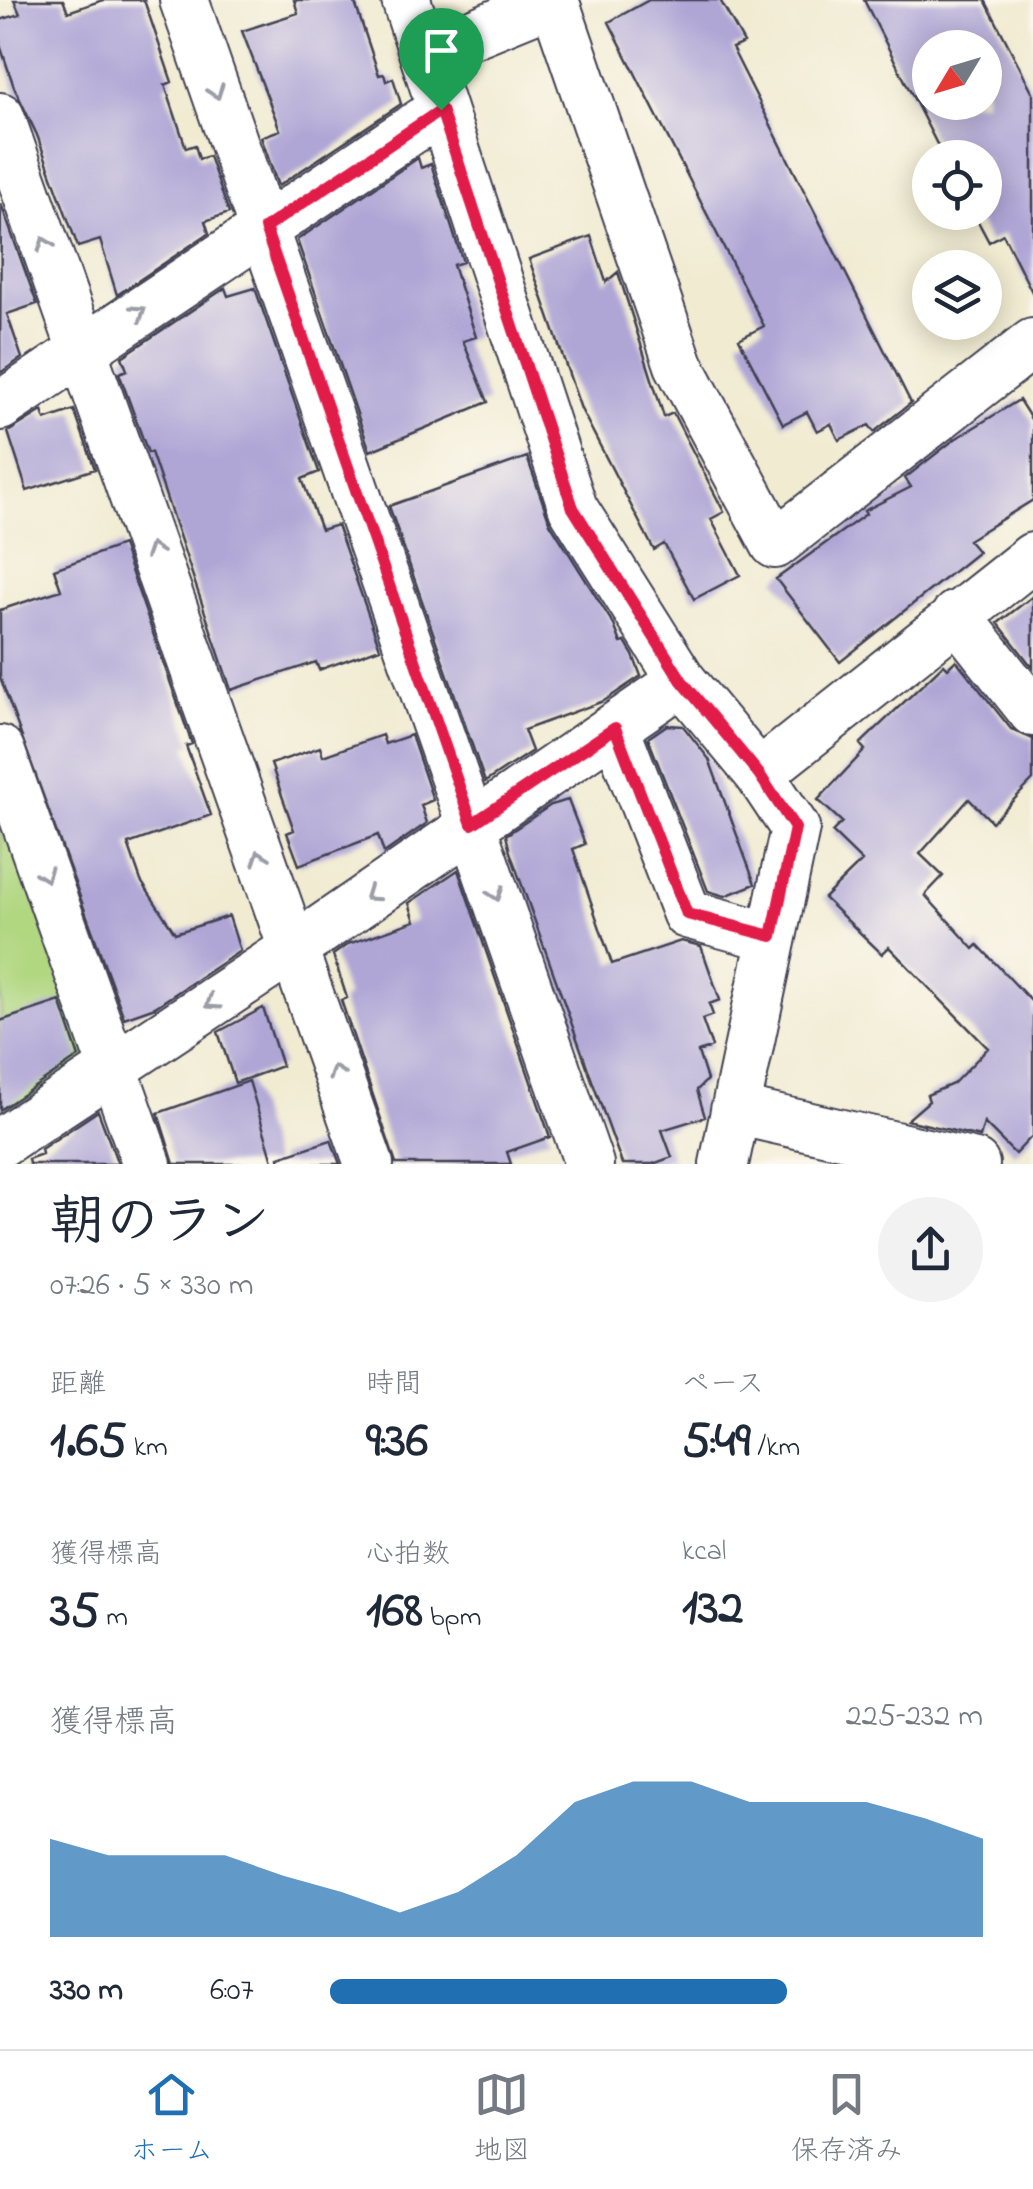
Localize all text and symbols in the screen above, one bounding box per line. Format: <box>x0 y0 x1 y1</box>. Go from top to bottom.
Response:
pin <box>399 8 484 111</box>
icon: arrive <box>414 23 469 78</box>
north arrow <box>912 30 1002 120</box>
map controls <box>912 30 1002 340</box>
one-way arrow <box>205 82 225 99</box>
button: locate <box>912 140 1002 230</box>
one-way arrow <box>36 236 57 253</box>
button: layers <box>912 250 1002 340</box>
one-way arrow <box>127 306 146 324</box>
one-way arrow <box>144 543 165 560</box>
one-way arrow <box>252 850 272 867</box>
one-way arrow <box>33 865 54 882</box>
one-way arrow <box>363 883 382 901</box>
one-way arrow <box>485 885 505 902</box>
one-way arrow <box>204 991 222 1010</box>
one-way arrow <box>327 1065 348 1082</box>
text: 朝のラン <box>50 1185 270 1265</box>
button: share <box>878 1197 983 1302</box>
text: 07:26 · 5 × 330 m <box>50 1263 254 1310</box>
text: 距離 <box>50 1365 106 1406</box>
text: 時間 <box>366 1365 422 1406</box>
text: ペース <box>682 1365 764 1406</box>
text: 1.65 <box>50 1406 127 1479</box>
text: 9:36 <box>366 1406 428 1479</box>
text: 5:49 <box>682 1406 751 1479</box>
text: km <box>127 1428 168 1469</box>
text: /km <box>751 1428 800 1469</box>
text: kcal <box>682 1532 727 1573</box>
text: 獲得標高 <box>50 1535 162 1576</box>
text: 心拍数 <box>366 1535 450 1576</box>
text: 132 <box>682 1573 743 1646</box>
text: 35 <box>50 1576 99 1649</box>
text: 168 <box>366 1576 423 1649</box>
text: m <box>99 1598 128 1639</box>
text: bpm <box>423 1598 481 1639</box>
text: 225–232 m <box>846 1694 983 1741</box>
text: 獲得標高 <box>50 1700 178 1747</box>
text: 330 m <box>50 1968 123 2015</box>
text: 6:07 <box>210 1968 254 2015</box>
tab: ホーム <box>130 2067 213 2173</box>
tab: 地図 <box>474 2067 530 2173</box>
tab: 保存済み <box>791 2067 903 2173</box>

